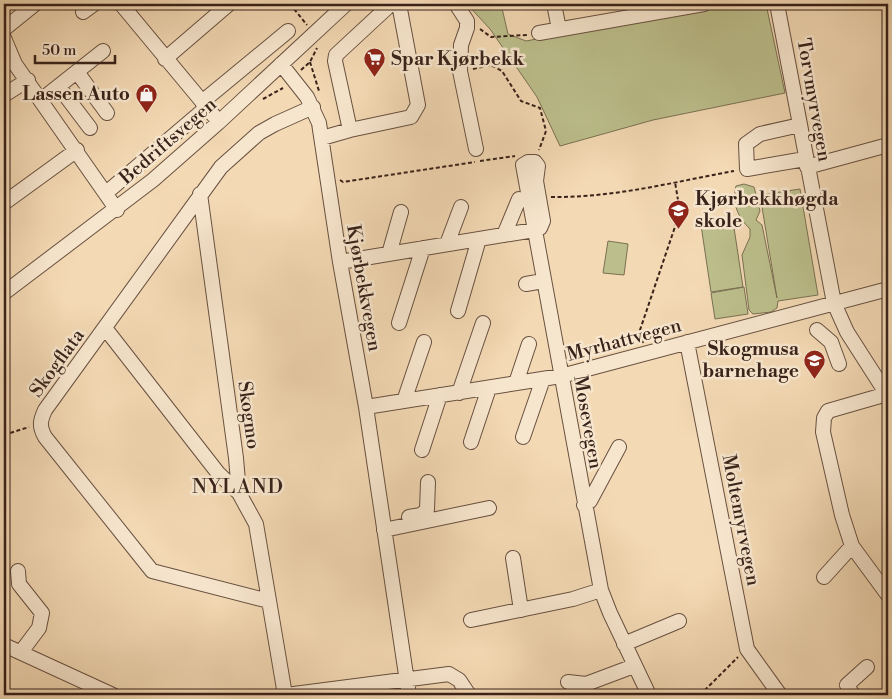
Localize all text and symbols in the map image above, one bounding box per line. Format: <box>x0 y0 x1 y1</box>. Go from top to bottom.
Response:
scale bar <box>35 32 115 64</box>
street label: Torvmyrvegen <box>791 36 837 164</box>
text: 50 m <box>42 41 76 60</box>
supermarket icon: Spar Kjørbekk <box>363 47 387 78</box>
place label: Spar Kjørbekk <box>391 47 525 71</box>
place label: Lassen Auto <box>22 82 130 106</box>
shop icon: Lassen Auto <box>134 82 158 113</box>
street label: Bedriftsvegen <box>114 92 221 190</box>
place label: Kjørbekkhøgda skole <box>695 187 839 233</box>
school or university icon: Kjørbekkhøgda skole <box>667 198 691 229</box>
street label: Kjørbekkvegen <box>341 223 387 353</box>
street label: Myrhattvegen <box>564 313 684 367</box>
street label: Skogflata <box>24 324 90 402</box>
place label: Skogmusa barnehage <box>702 337 800 383</box>
school or university icon: Skogmusa barnehage <box>803 348 827 379</box>
street label: Mosevegen <box>568 373 608 471</box>
street label: Skogmo <box>232 379 266 451</box>
street label: Moltemyrvegen <box>717 452 765 588</box>
district label: NYLAND <box>192 475 284 500</box>

